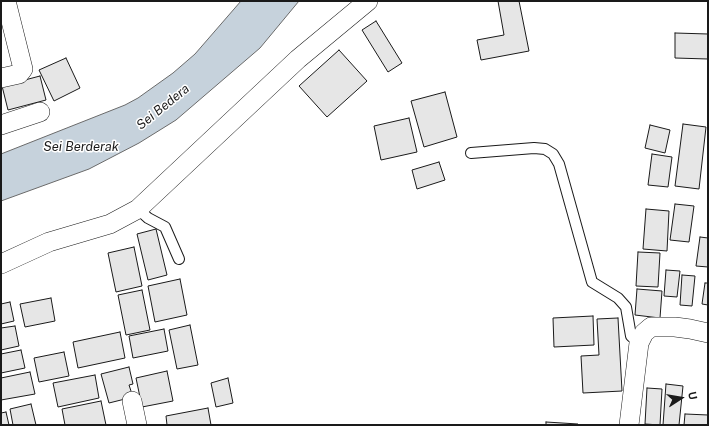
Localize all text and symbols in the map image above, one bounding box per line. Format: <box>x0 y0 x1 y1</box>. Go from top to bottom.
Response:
water label: Sei Bedera <box>133 81 193 133</box>
water label: Sei Berderak <box>43 139 119 155</box>
north arrow <box>661 378 701 418</box>
text: U <box>686 390 699 401</box>

